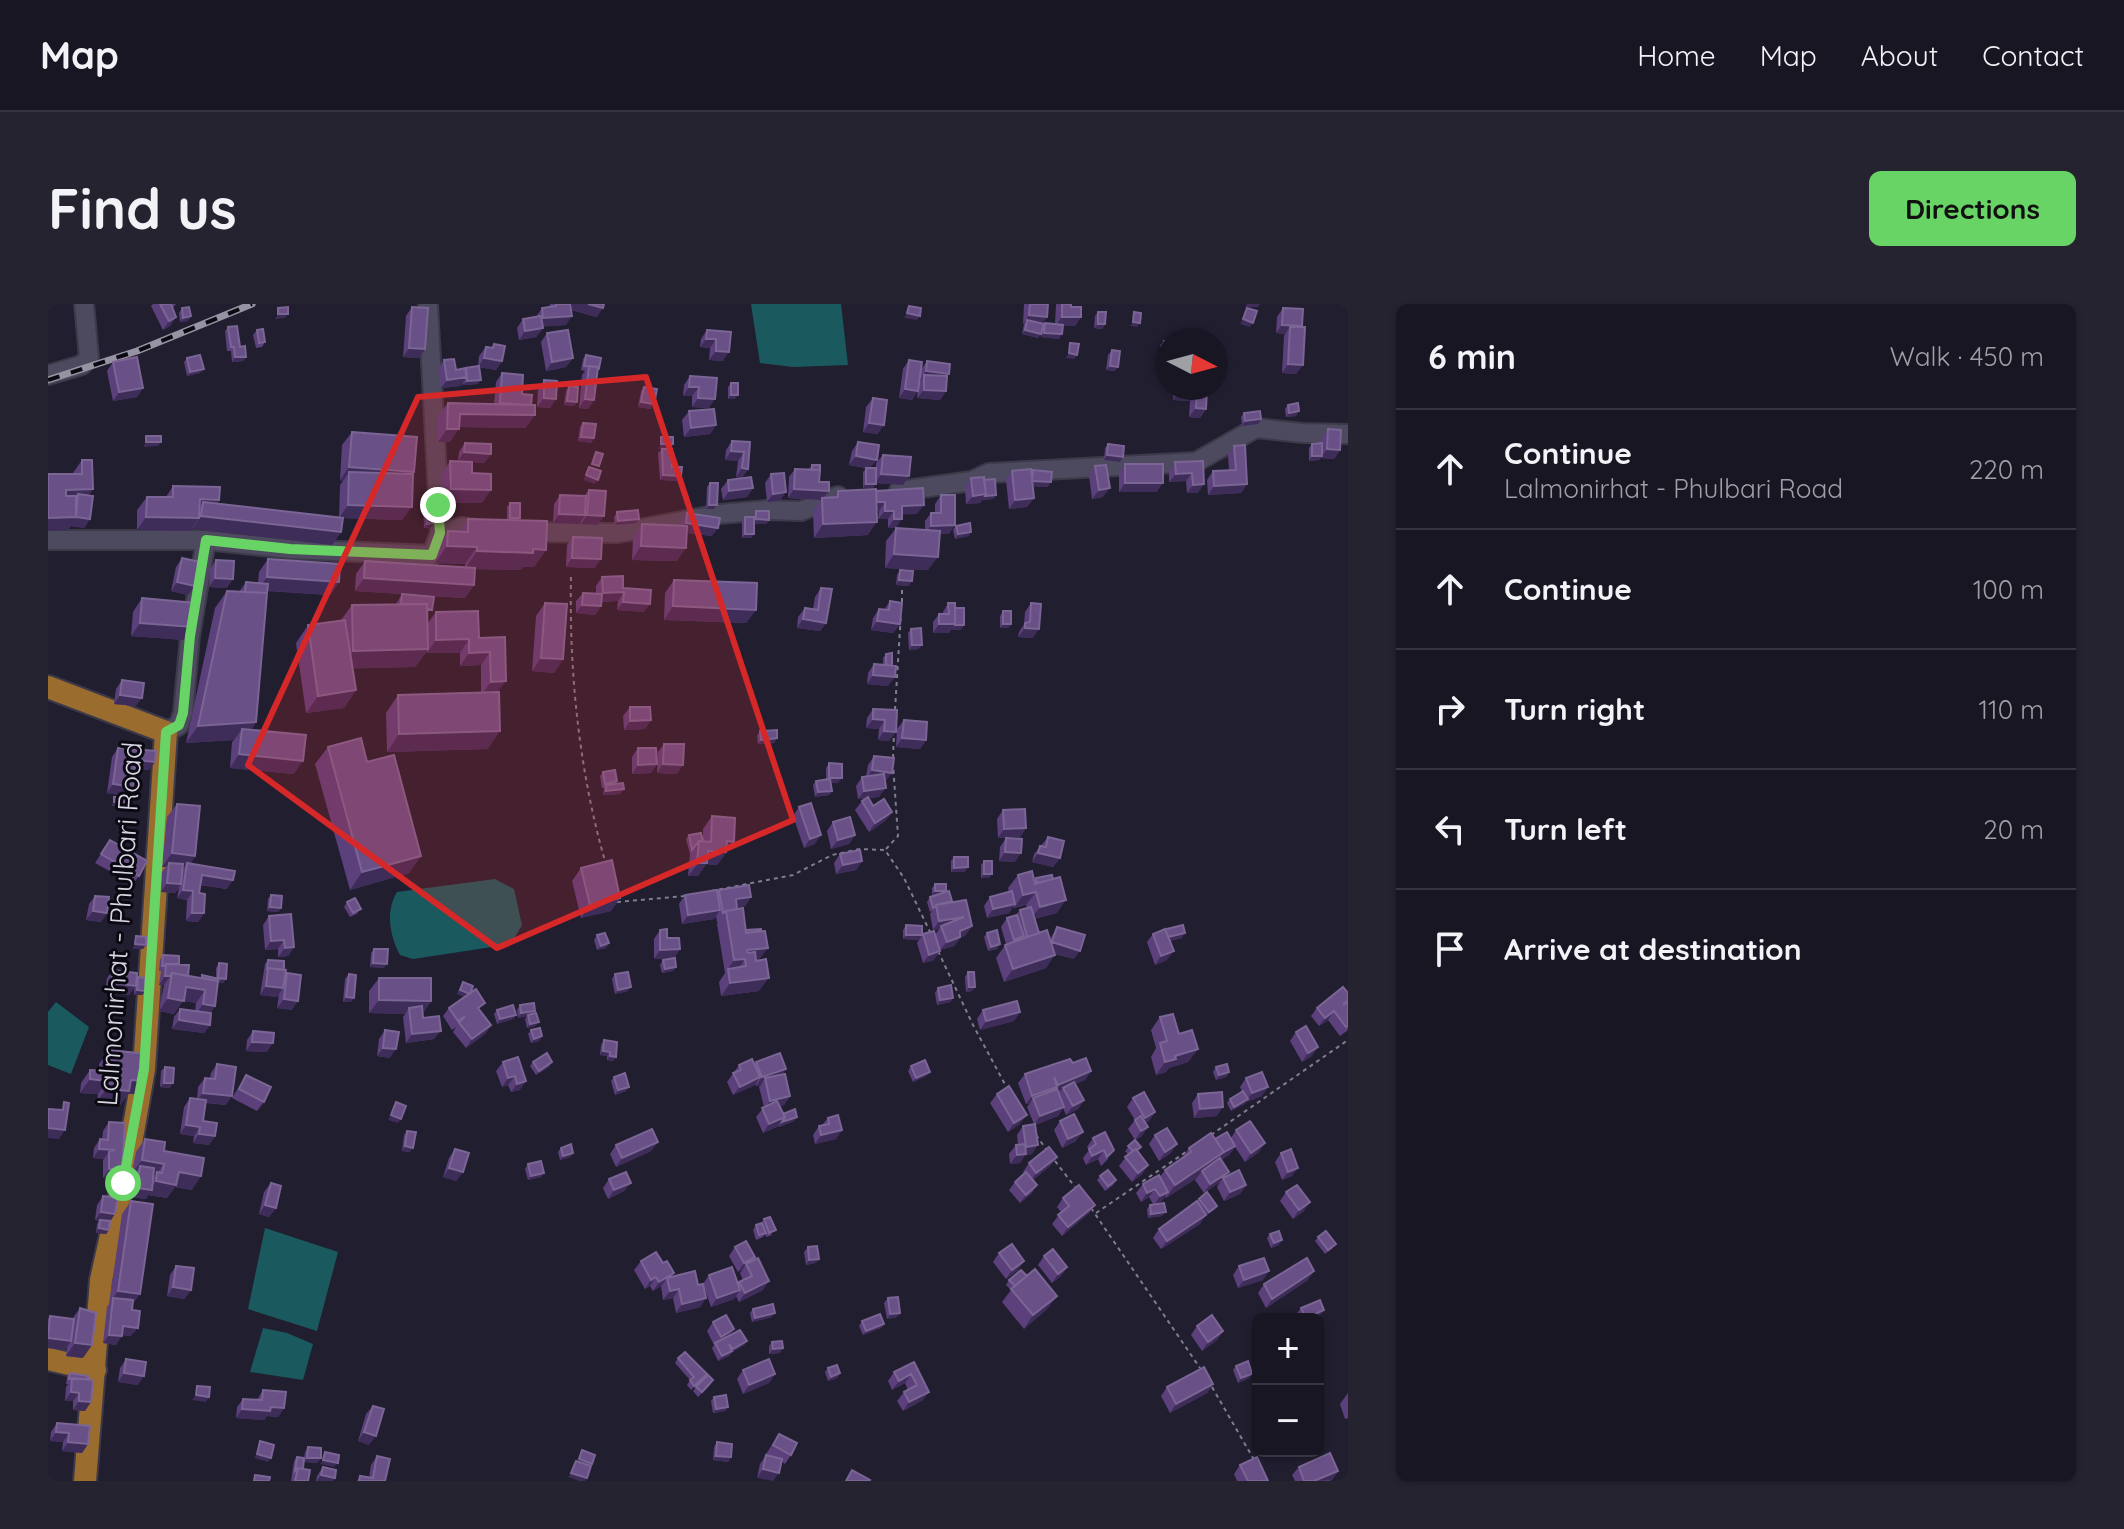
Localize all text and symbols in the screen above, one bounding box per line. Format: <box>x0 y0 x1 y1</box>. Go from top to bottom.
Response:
text: Map <box>40 31 119 79</box>
text: Home <box>1637 38 1716 73</box>
text: Map <box>1760 38 1817 73</box>
text: About <box>1861 38 1938 73</box>
text: Contact <box>1982 38 2084 73</box>
button: Directions <box>1869 171 2076 246</box>
text: Find us <box>48 173 237 243</box>
north arrow <box>1156 328 1228 400</box>
text: 6 min <box>1428 335 1516 378</box>
text: Walk · 450 m <box>1890 340 2044 373</box>
text: Continue <box>1504 434 1632 472</box>
icon: ahead <box>1428 447 1472 491</box>
text: 220 m <box>1969 453 2044 486</box>
text: Lalmonirhat - Phulbari Road <box>1504 472 1843 505</box>
route end <box>420 487 456 523</box>
icon: ahead <box>1428 567 1472 611</box>
text: Continue <box>1504 570 1632 608</box>
text: 100 m <box>1973 573 2044 606</box>
icon: right <box>1428 687 1472 731</box>
text: Turn right <box>1504 690 1645 728</box>
text: 110 m <box>1978 693 2044 726</box>
street label: Lalmonirhat - Phulbari Road <box>89 741 149 1107</box>
icon: left <box>1428 807 1472 851</box>
text: Turn left <box>1504 810 1627 848</box>
text: 20 m <box>1983 813 2044 846</box>
icon: arrive <box>1428 927 1472 971</box>
text: Arrive at destination <box>1504 930 1802 968</box>
route start <box>105 1165 141 1201</box>
map controls <box>1252 1313 1324 1457</box>
button: + <box>1252 1313 1324 1385</box>
button: − <box>1252 1385 1324 1457</box>

